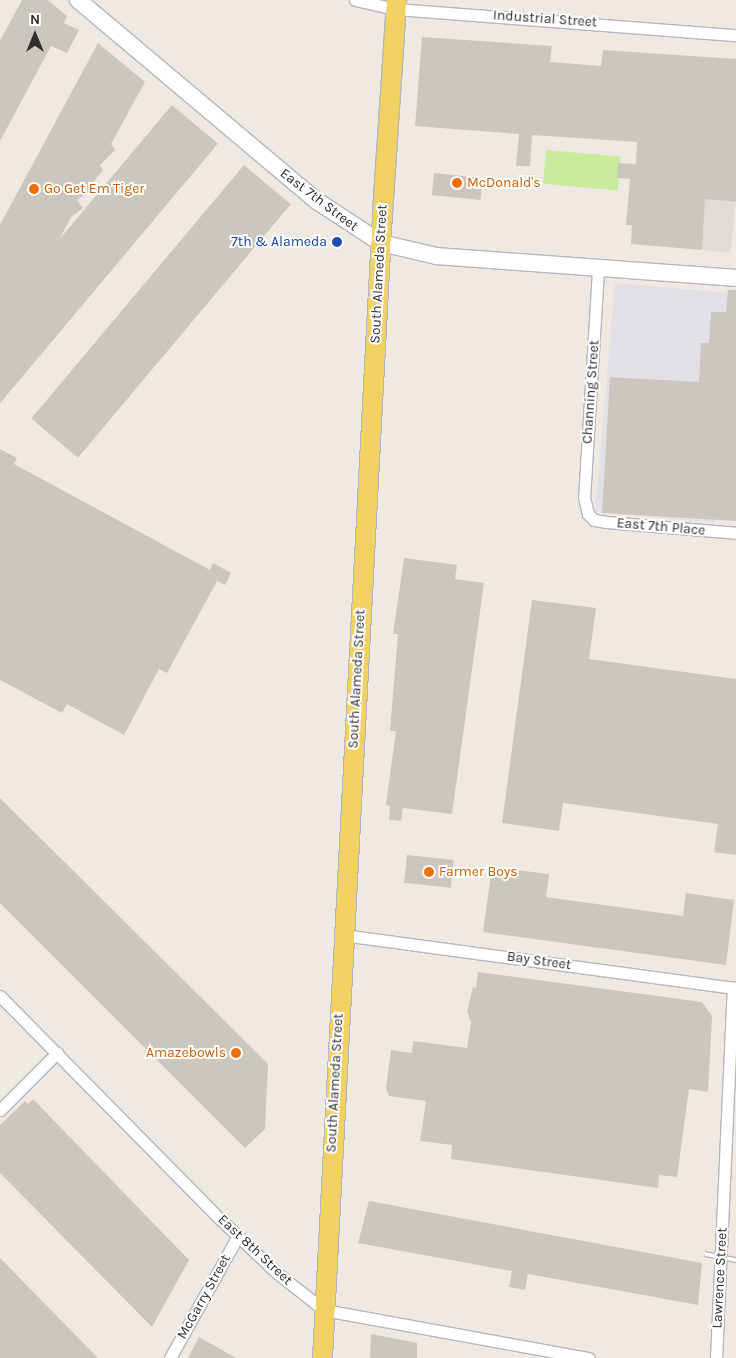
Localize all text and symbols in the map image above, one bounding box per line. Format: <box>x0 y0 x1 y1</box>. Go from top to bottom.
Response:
street label: Industrial Street <box>492 7 598 31</box>
north arrow <box>10 10 60 60</box>
text: N <box>30 11 40 28</box>
street label: East 7th Street <box>277 165 361 235</box>
place label: McDonald's <box>467 175 541 191</box>
marker: McDonald's <box>451 177 463 189</box>
place label: Go Get Em Tiger <box>44 181 144 197</box>
marker: Go Get Em Tiger <box>28 183 40 195</box>
street label: South Alameda Street <box>367 204 391 344</box>
place label: 7th & Alameda <box>231 234 327 250</box>
marker: 7th & Alameda <box>331 236 343 248</box>
street label: Channing Street <box>579 340 603 444</box>
street label: East 7th Place <box>616 515 706 539</box>
street label: South Alameda Street <box>345 609 369 749</box>
place label: Farmer Boys <box>439 864 518 880</box>
marker: Farmer Boys <box>423 866 435 878</box>
street label: Bay Street <box>506 948 572 974</box>
street label: South Alameda Street <box>323 1013 347 1153</box>
place label: Amazebowls <box>146 1045 226 1061</box>
marker: Amazebowls <box>230 1047 242 1059</box>
street label: East 8th Street <box>214 1211 296 1289</box>
street label: Lawrence Street <box>709 1227 731 1329</box>
street label: McGarry Street <box>174 1252 234 1342</box>

